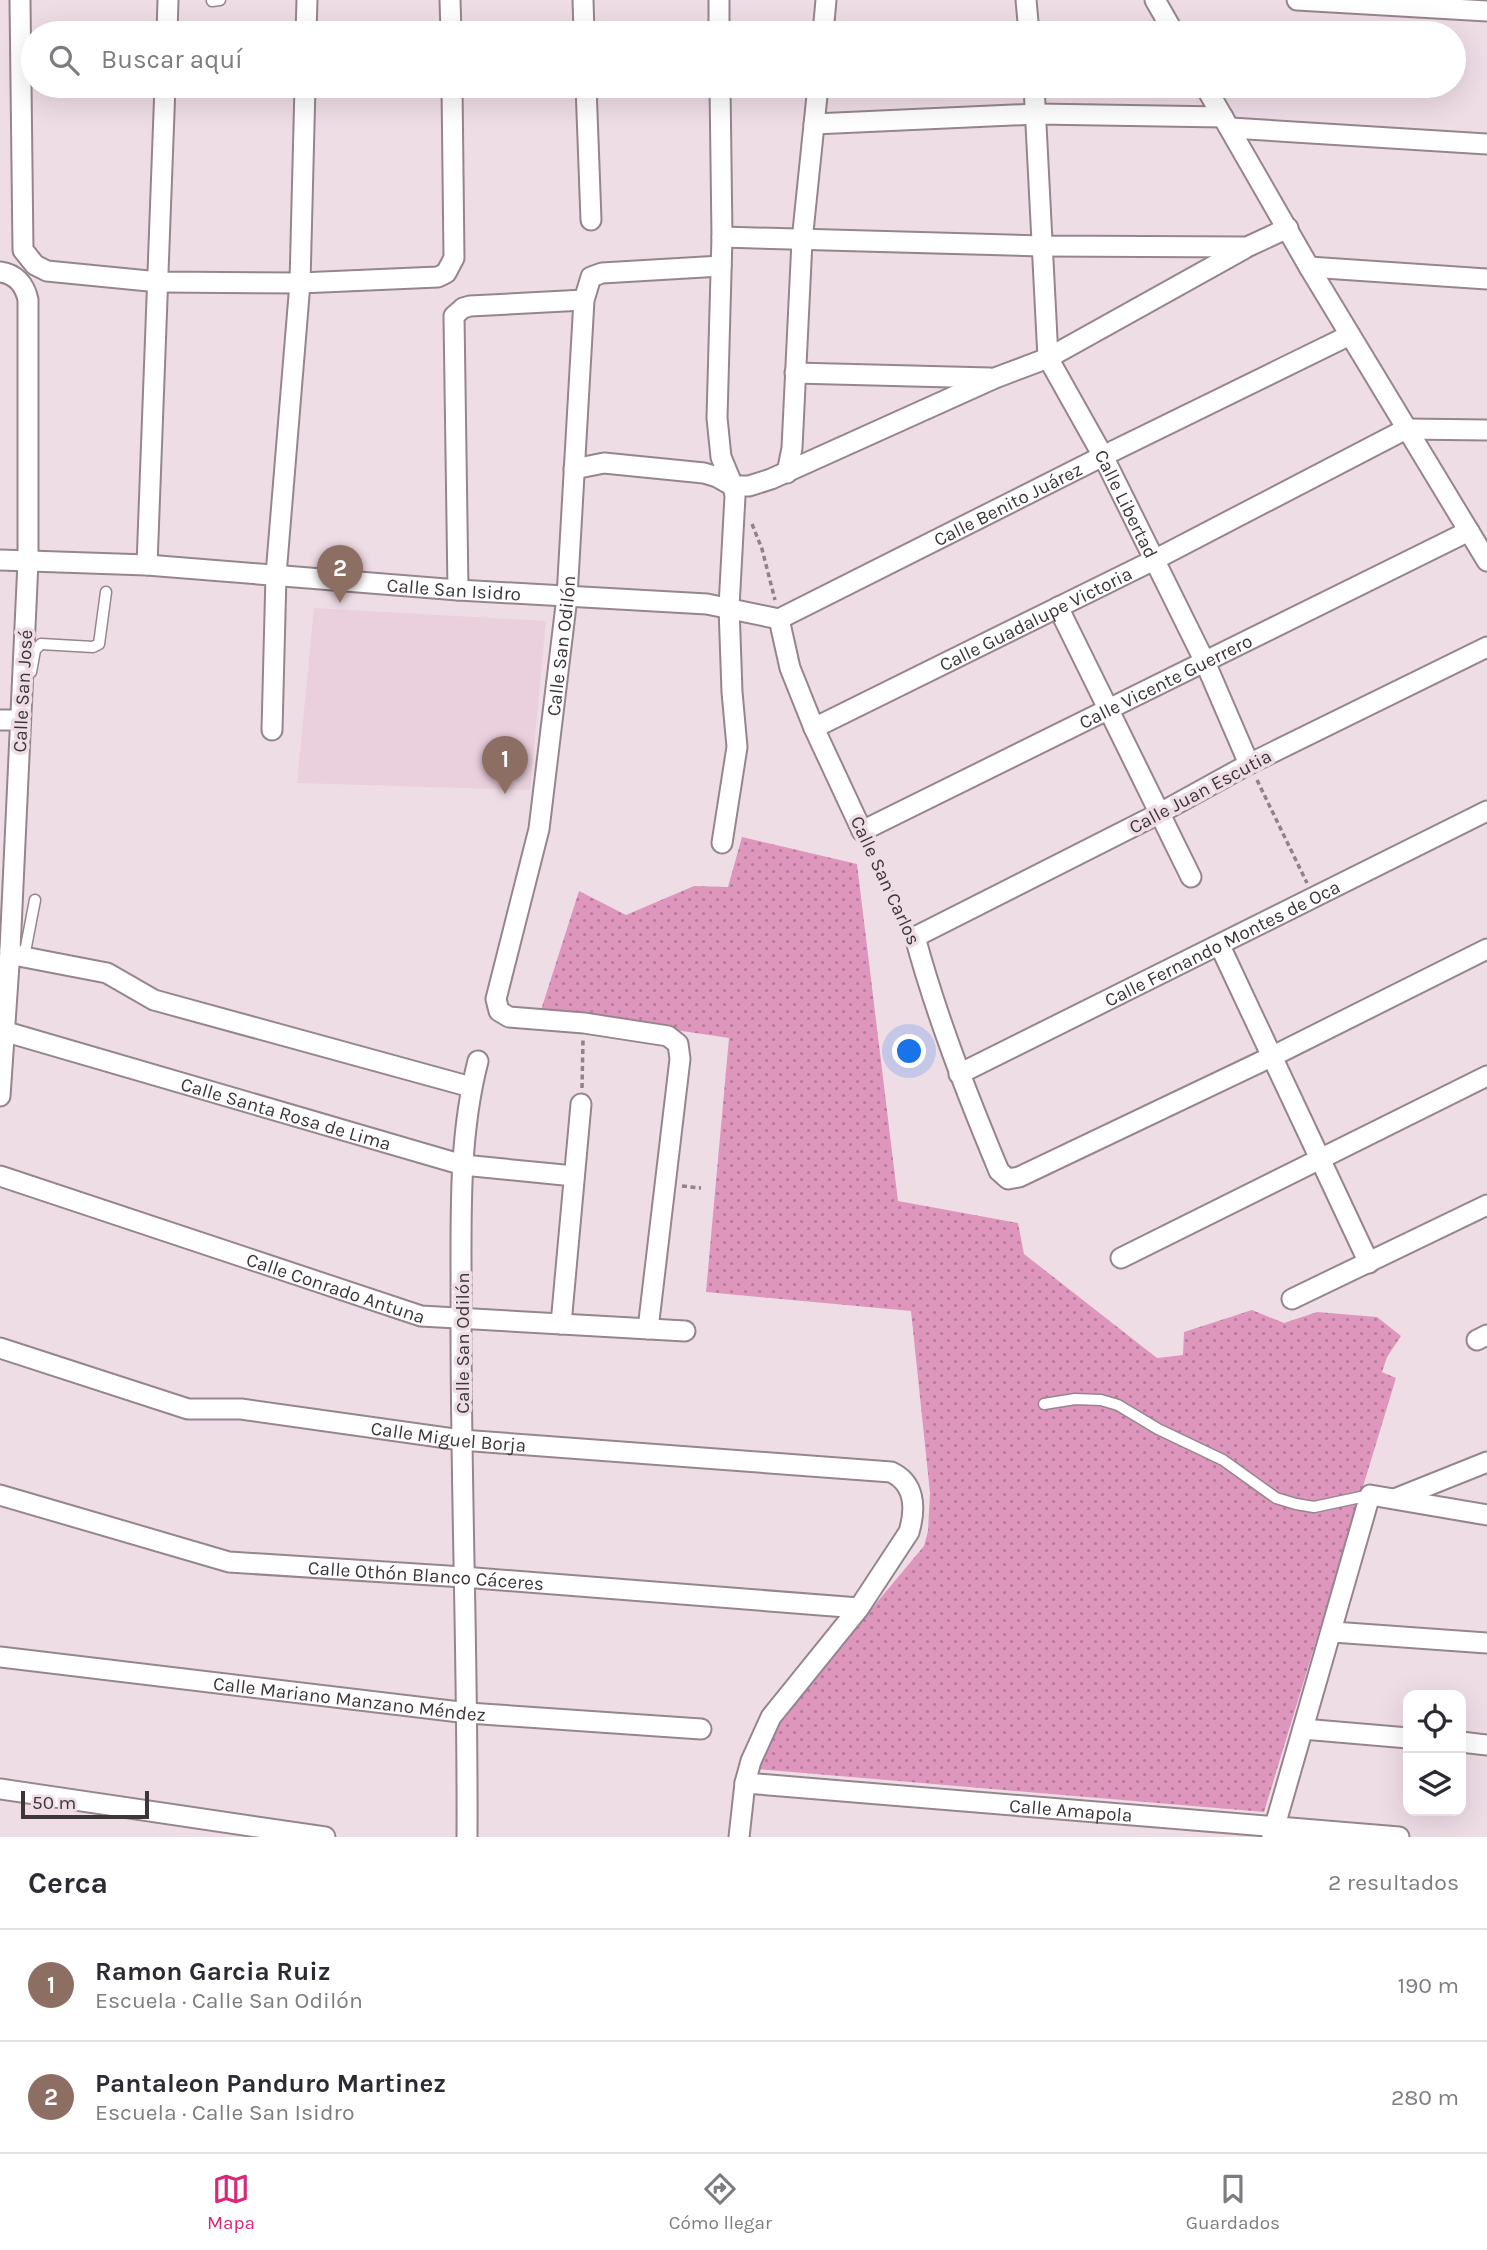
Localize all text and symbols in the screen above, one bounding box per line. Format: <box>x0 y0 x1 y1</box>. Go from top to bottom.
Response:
search box <box>21 21 1466 98</box>
icon: search <box>45 41 83 79</box>
text: Buscar aquí <box>101 44 243 75</box>
street label: Calle Libertad <box>1090 446 1162 562</box>
street label: Calle Benito Juárez <box>930 458 1086 551</box>
pin: 2 <box>317 545 363 603</box>
street label: Calle Guadalupe Victoria <box>936 563 1136 676</box>
street label: Calle San Isidro <box>386 574 522 606</box>
street label: Calle San Odilón <box>543 575 580 717</box>
street label: Calle San José <box>9 629 37 753</box>
street label: Calle Vicente Guerrero <box>1076 630 1256 734</box>
pin: 1 <box>482 736 528 794</box>
street label: Calle Juan Escutia <box>1126 745 1275 839</box>
street label: Calle San Carlos <box>846 813 925 948</box>
street label: Calle Fernando Montes de Oca <box>1101 876 1344 1012</box>
your location <box>892 1034 926 1068</box>
street label: Calle Santa Rosa de Lima <box>178 1073 394 1155</box>
street label: Calle Conrado Antuna <box>243 1249 428 1329</box>
street label: Calle San Odilón <box>452 1272 474 1414</box>
street label: Calle Miguel Borja <box>369 1417 527 1457</box>
street label: Calle Othón Blanco Cáceres <box>307 1557 545 1595</box>
street label: Calle Mariano Manzano Méndez <box>212 1673 486 1726</box>
map controls <box>1403 1690 1466 1816</box>
button: locate <box>1403 1690 1466 1753</box>
button: layers <box>1403 1753 1466 1816</box>
scale bar <box>21 1788 149 1820</box>
text: 50 m <box>32 1792 76 1814</box>
street label: Calle Amapola <box>1008 1795 1133 1827</box>
text: Cerca <box>28 1865 108 1901</box>
text: 2 resultados <box>1328 1869 1459 1896</box>
text: Ramon Garcia Ruiz <box>95 1956 331 1987</box>
text: 1 <box>47 1972 55 1999</box>
text: 190 m <box>1397 1972 1459 1999</box>
text: Escuela · Calle San Odilón <box>95 1987 363 2014</box>
text: Pantaleon Panduro Martinez <box>95 2068 446 2099</box>
text: 2 <box>44 2084 58 2111</box>
text: 280 m <box>1391 2084 1459 2111</box>
text: Escuela · Calle San Isidro <box>95 2099 354 2126</box>
tab: Mapa <box>207 2170 255 2234</box>
tab: Cómo llegar <box>669 2170 772 2234</box>
tab: Guardados <box>1186 2170 1280 2234</box>

